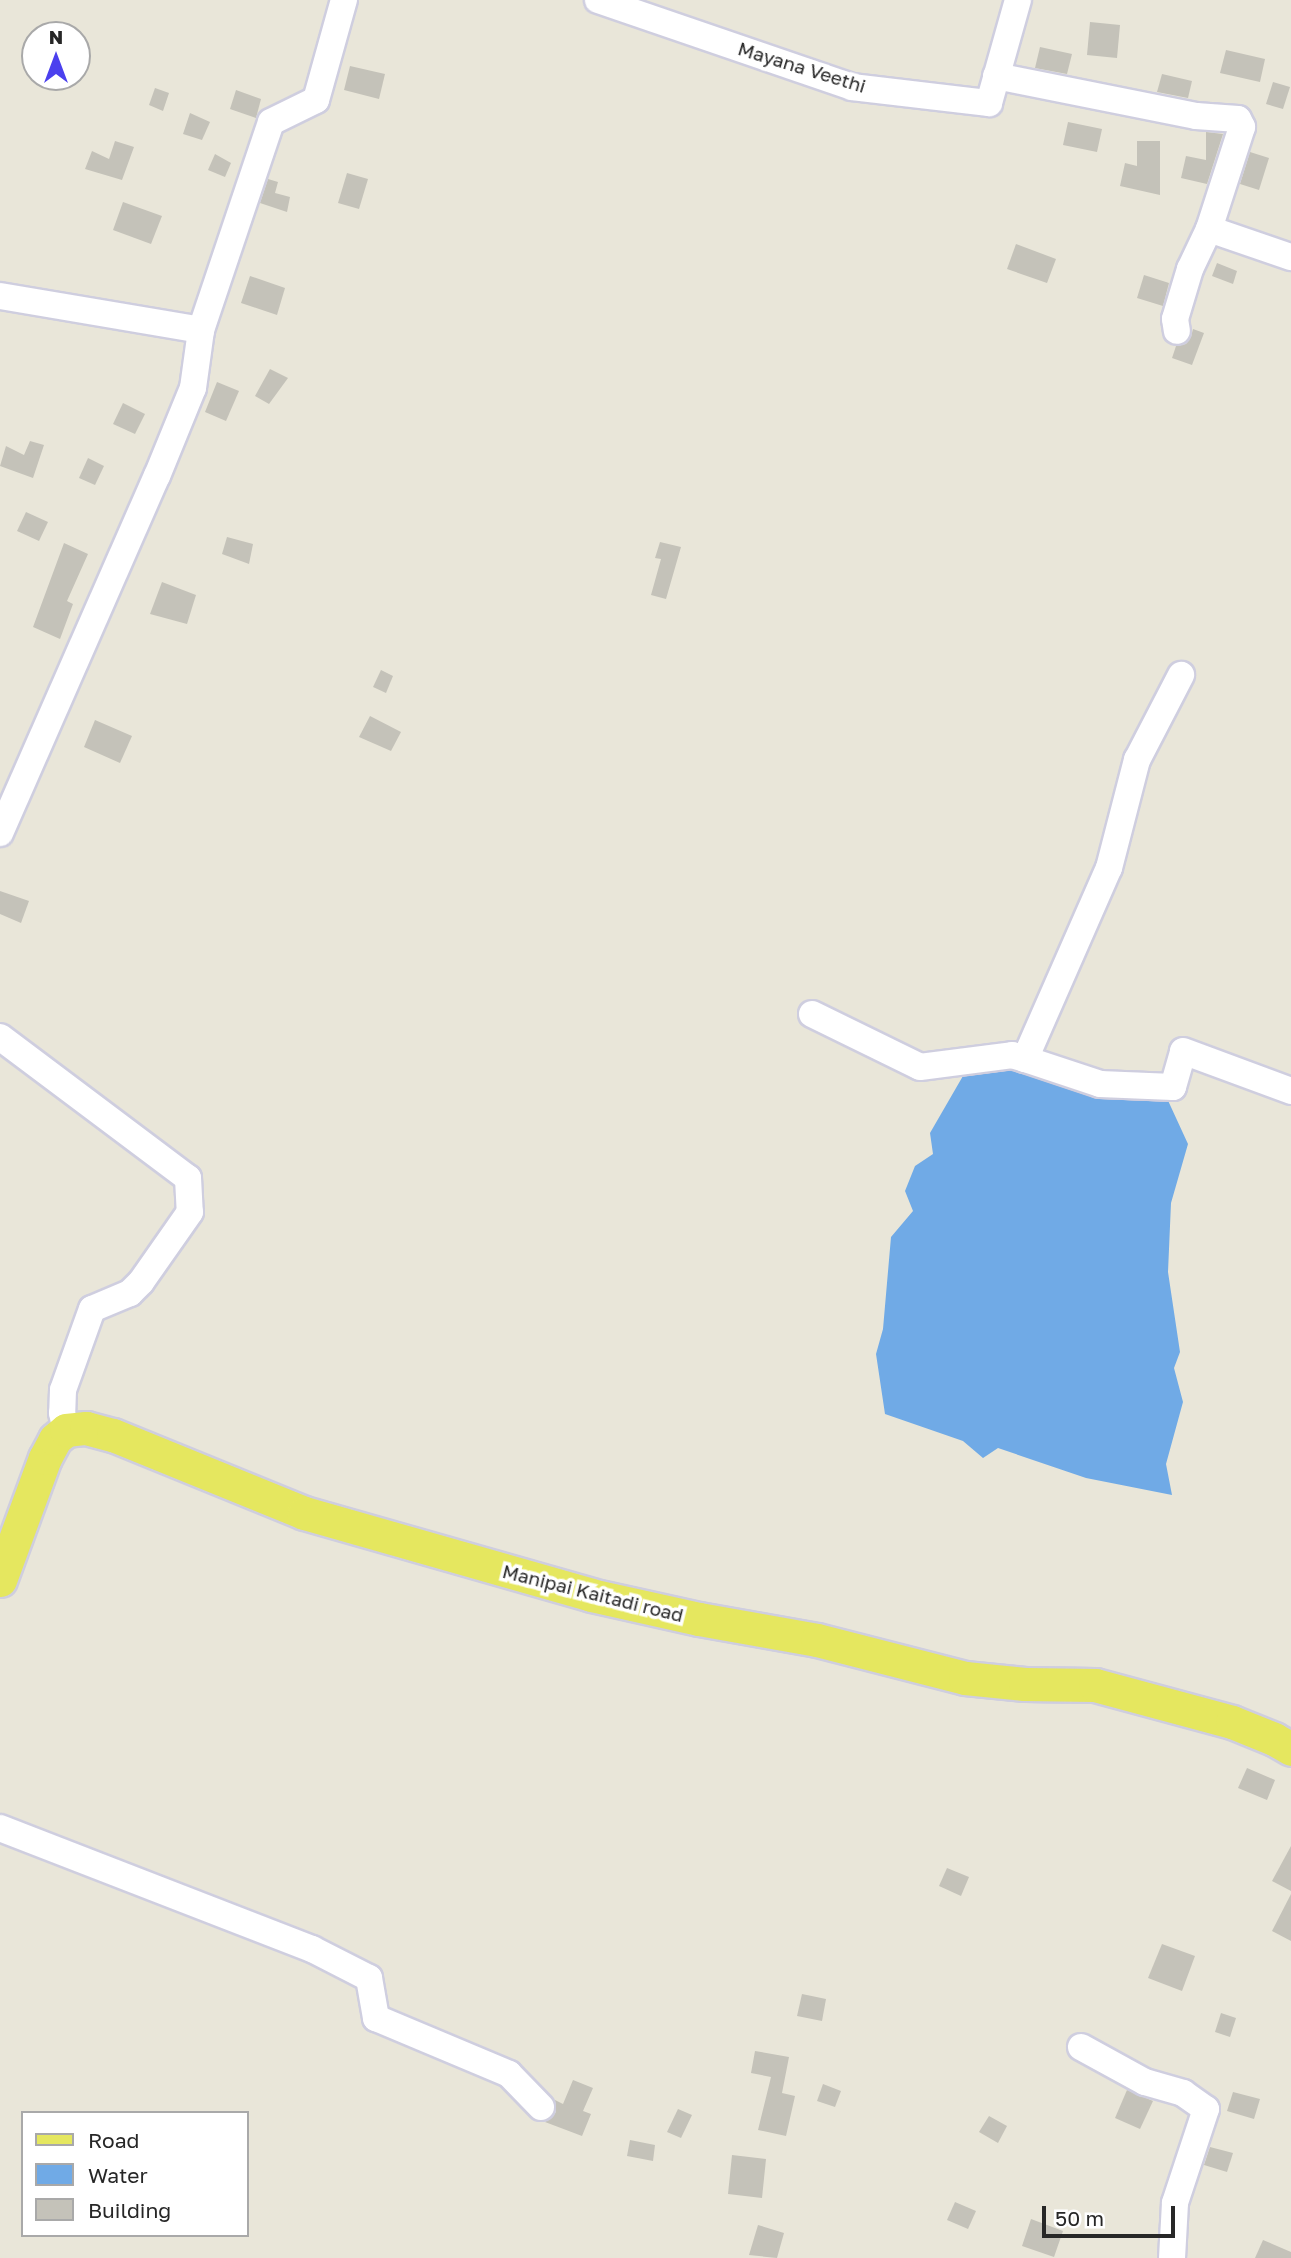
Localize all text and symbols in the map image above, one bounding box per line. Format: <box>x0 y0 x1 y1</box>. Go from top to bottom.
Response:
north arrow <box>21 21 91 91</box>
text: N <box>49 25 63 48</box>
street label: Mayana Veethi <box>735 37 869 97</box>
street label: Manipai Kaitadi road <box>500 1559 686 1627</box>
legend <box>21 2111 248 2237</box>
text: Road <box>88 2127 139 2153</box>
text: Water <box>88 2162 148 2188</box>
scale bar <box>1046 2192 1179 2236</box>
text: Building <box>88 2197 171 2223</box>
text: 50 m <box>1055 2205 1104 2231</box>

